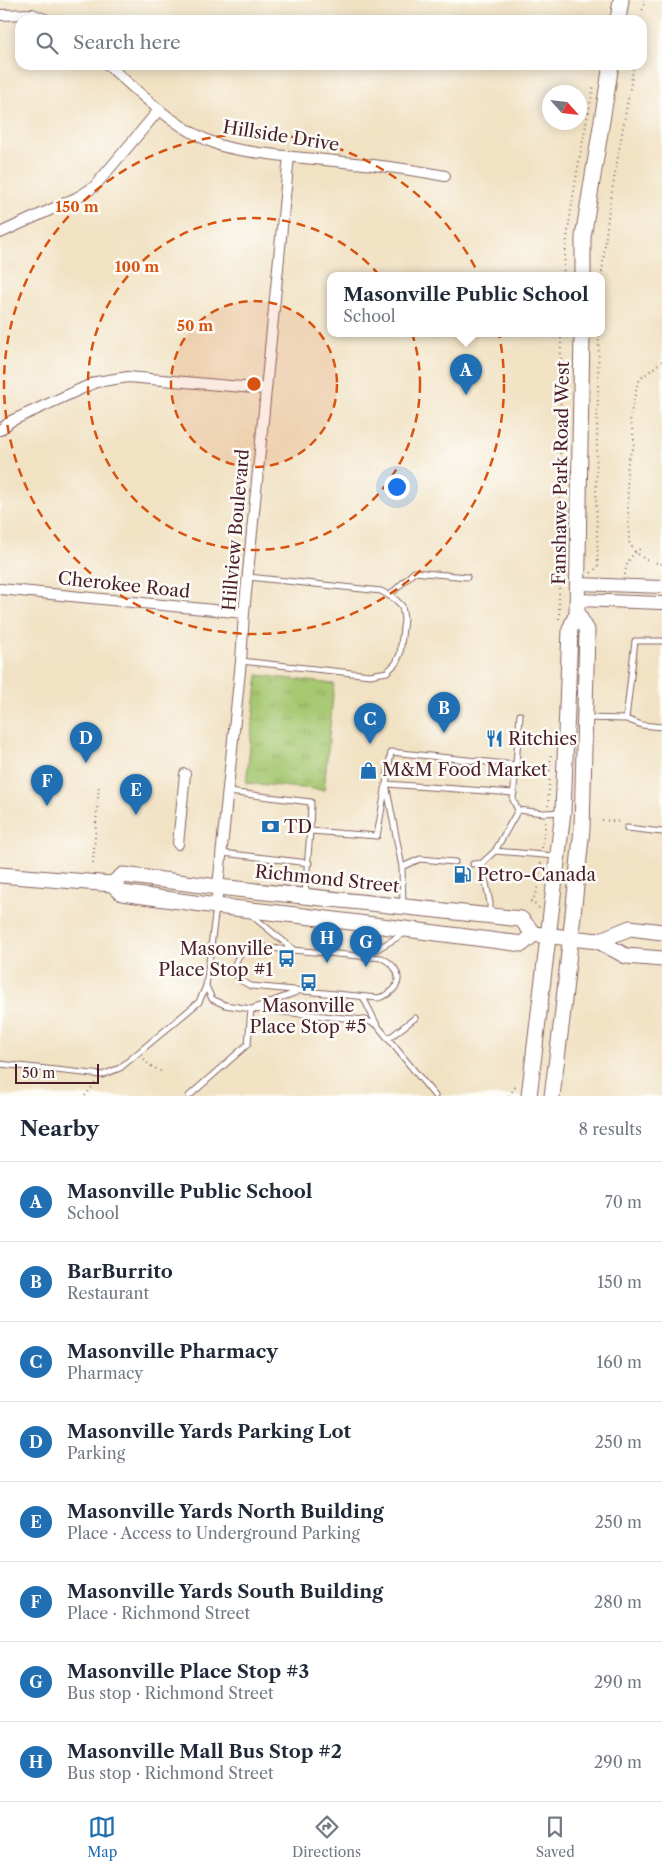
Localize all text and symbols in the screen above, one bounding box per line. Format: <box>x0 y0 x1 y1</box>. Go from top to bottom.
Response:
search box <box>15 15 647 70</box>
icon: search <box>33 29 61 57</box>
text: Search here <box>73 31 181 54</box>
north arrow <box>542 85 587 130</box>
street label: Hillside Drive <box>221 116 341 156</box>
text: 150 m <box>55 197 99 216</box>
text: 100 m <box>115 257 159 276</box>
popup <box>327 272 605 337</box>
text: Masonville Public School <box>343 283 589 306</box>
text: School <box>343 306 396 326</box>
text: 50 m <box>177 316 213 335</box>
pin: A <box>450 354 482 395</box>
street label: Fanshawe Park Road West <box>548 360 574 585</box>
centre of rings <box>245 375 263 393</box>
street label: Hillview Boulevard <box>218 448 254 612</box>
your location <box>384 474 410 500</box>
street label: Cherokee Road <box>57 567 191 603</box>
pin: B <box>428 692 460 733</box>
pin: C <box>354 703 386 744</box>
pin: D <box>70 722 102 763</box>
place label: Ritchies <box>508 728 577 750</box>
restaurant icon: Ritchies <box>484 729 504 749</box>
place label: M&M Food Market <box>382 759 548 781</box>
shop icon: M&M Food Market <box>358 760 378 780</box>
pin: F <box>31 765 63 806</box>
pin: E <box>120 774 152 815</box>
place label: TD <box>284 816 312 838</box>
bank icon: TD <box>260 817 280 837</box>
street label: Richmond Street <box>254 860 401 898</box>
place label: Petro-Canada <box>477 864 597 886</box>
fuel station icon: Petro-Canada <box>453 865 473 885</box>
pin: H <box>311 922 343 963</box>
pin: G <box>350 926 382 967</box>
place label: Masonville Place Stop #1 <box>158 938 273 981</box>
bus stop icon: Masonville Place Stop #1 <box>277 949 297 969</box>
bus stop icon: Masonville Place Stop #5 <box>298 973 318 993</box>
place label: Masonville Place Stop #5 <box>250 995 366 1038</box>
scale bar <box>15 1061 99 1084</box>
text: 50 m <box>22 1064 55 1082</box>
text: Nearby <box>20 1116 99 1141</box>
text: 8 results <box>579 1119 642 1139</box>
text: Masonville Public School <box>67 1180 313 1203</box>
text: A <box>30 1192 42 1212</box>
text: 70 m <box>605 1192 642 1212</box>
text: School <box>67 1203 119 1223</box>
text: BarBurrito <box>67 1260 173 1283</box>
text: B <box>30 1272 42 1292</box>
text: 150 m <box>597 1272 642 1292</box>
text: Restaurant <box>67 1283 149 1303</box>
text: Masonville Pharmacy <box>67 1340 278 1363</box>
text: C <box>30 1352 42 1372</box>
text: 160 m <box>597 1352 642 1372</box>
text: Pharmacy <box>67 1363 143 1383</box>
text: Masonville Yards Parking Lot <box>67 1420 351 1443</box>
text: D <box>29 1432 43 1452</box>
text: 250 m <box>595 1432 642 1452</box>
text: Parking <box>67 1443 125 1463</box>
text: Masonville Yards North Building <box>67 1500 384 1523</box>
text: E <box>30 1512 42 1532</box>
text: 250 m <box>595 1512 642 1532</box>
text: Place · Access to Underground Parking <box>67 1523 360 1543</box>
text: Masonville Yards South Building <box>67 1580 383 1603</box>
text: F <box>31 1592 41 1612</box>
text: 280 m <box>594 1592 642 1612</box>
text: Place · Richmond Street <box>67 1603 250 1623</box>
text: Masonville Place Stop #3 <box>67 1660 309 1683</box>
text: G <box>29 1672 43 1692</box>
text: 290 m <box>594 1672 642 1692</box>
text: Bus stop · Richmond Street <box>67 1683 274 1703</box>
text: Masonville Mall Bus Stop #2 <box>67 1740 342 1763</box>
text: H <box>29 1752 43 1772</box>
text: 290 m <box>594 1752 642 1772</box>
text: Bus stop · Richmond Street <box>67 1763 274 1783</box>
tab: Map <box>87 1813 117 1861</box>
tab: Directions <box>292 1813 361 1861</box>
tab: Saved <box>536 1813 575 1861</box>

